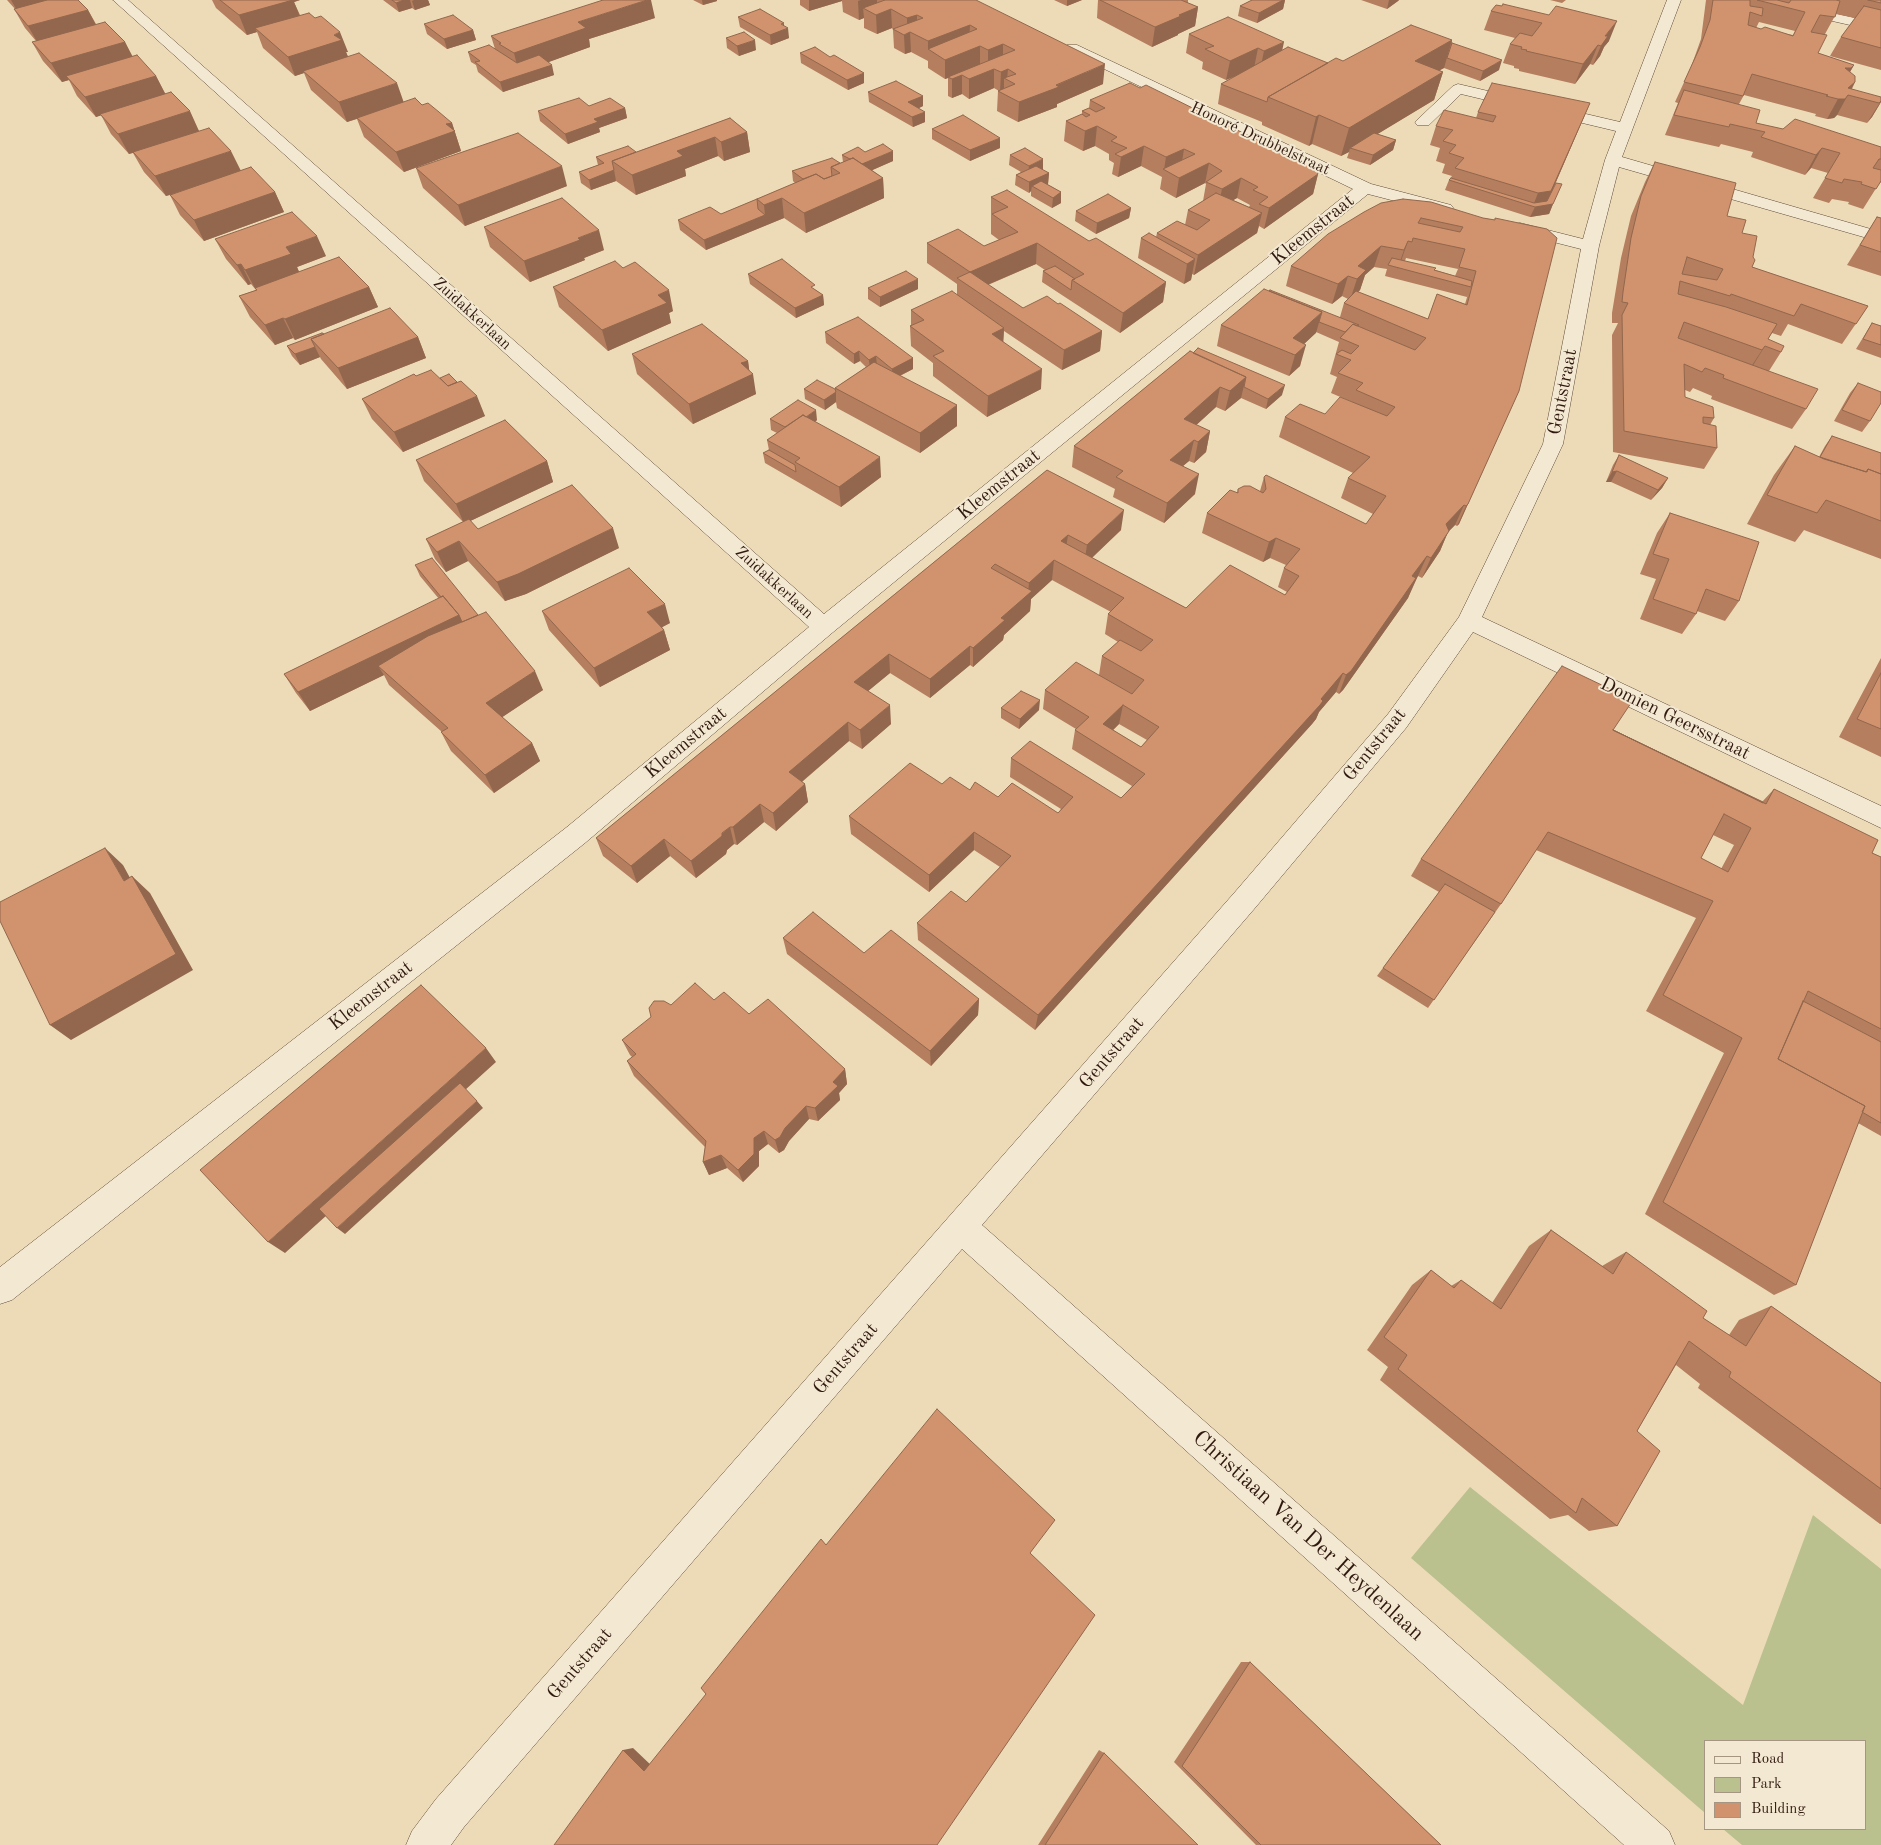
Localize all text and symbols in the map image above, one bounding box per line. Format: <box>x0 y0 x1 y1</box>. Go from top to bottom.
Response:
street label: Honoré Drubbelstraat <box>1187 98 1333 180</box>
street label: Kleemstraat <box>1267 190 1359 270</box>
street label: Zuidakkerlaan <box>429 274 515 354</box>
street label: Gentstraat <box>1543 347 1583 437</box>
street label: Kleemstraat <box>953 445 1045 525</box>
street label: Zuidakkerlaan <box>731 543 817 623</box>
street label: Domien Geersstraat <box>1596 673 1754 765</box>
street label: Kleemstraat <box>640 702 732 784</box>
street label: Gentstraat <box>1339 704 1411 786</box>
street label: Kleemstraat <box>325 956 417 1036</box>
street label: Gentstraat <box>1075 1013 1149 1093</box>
street label: Gentstraat <box>809 1319 883 1399</box>
street label: Christiaan Van Der Heydenlaan <box>1187 1425 1429 1647</box>
street label: Gentstraat <box>543 1624 617 1704</box>
legend <box>1704 1740 1866 1830</box>
text: Road <box>1751 1752 1784 1767</box>
text: Park <box>1751 1777 1782 1792</box>
text: Building <box>1751 1802 1806 1817</box>

